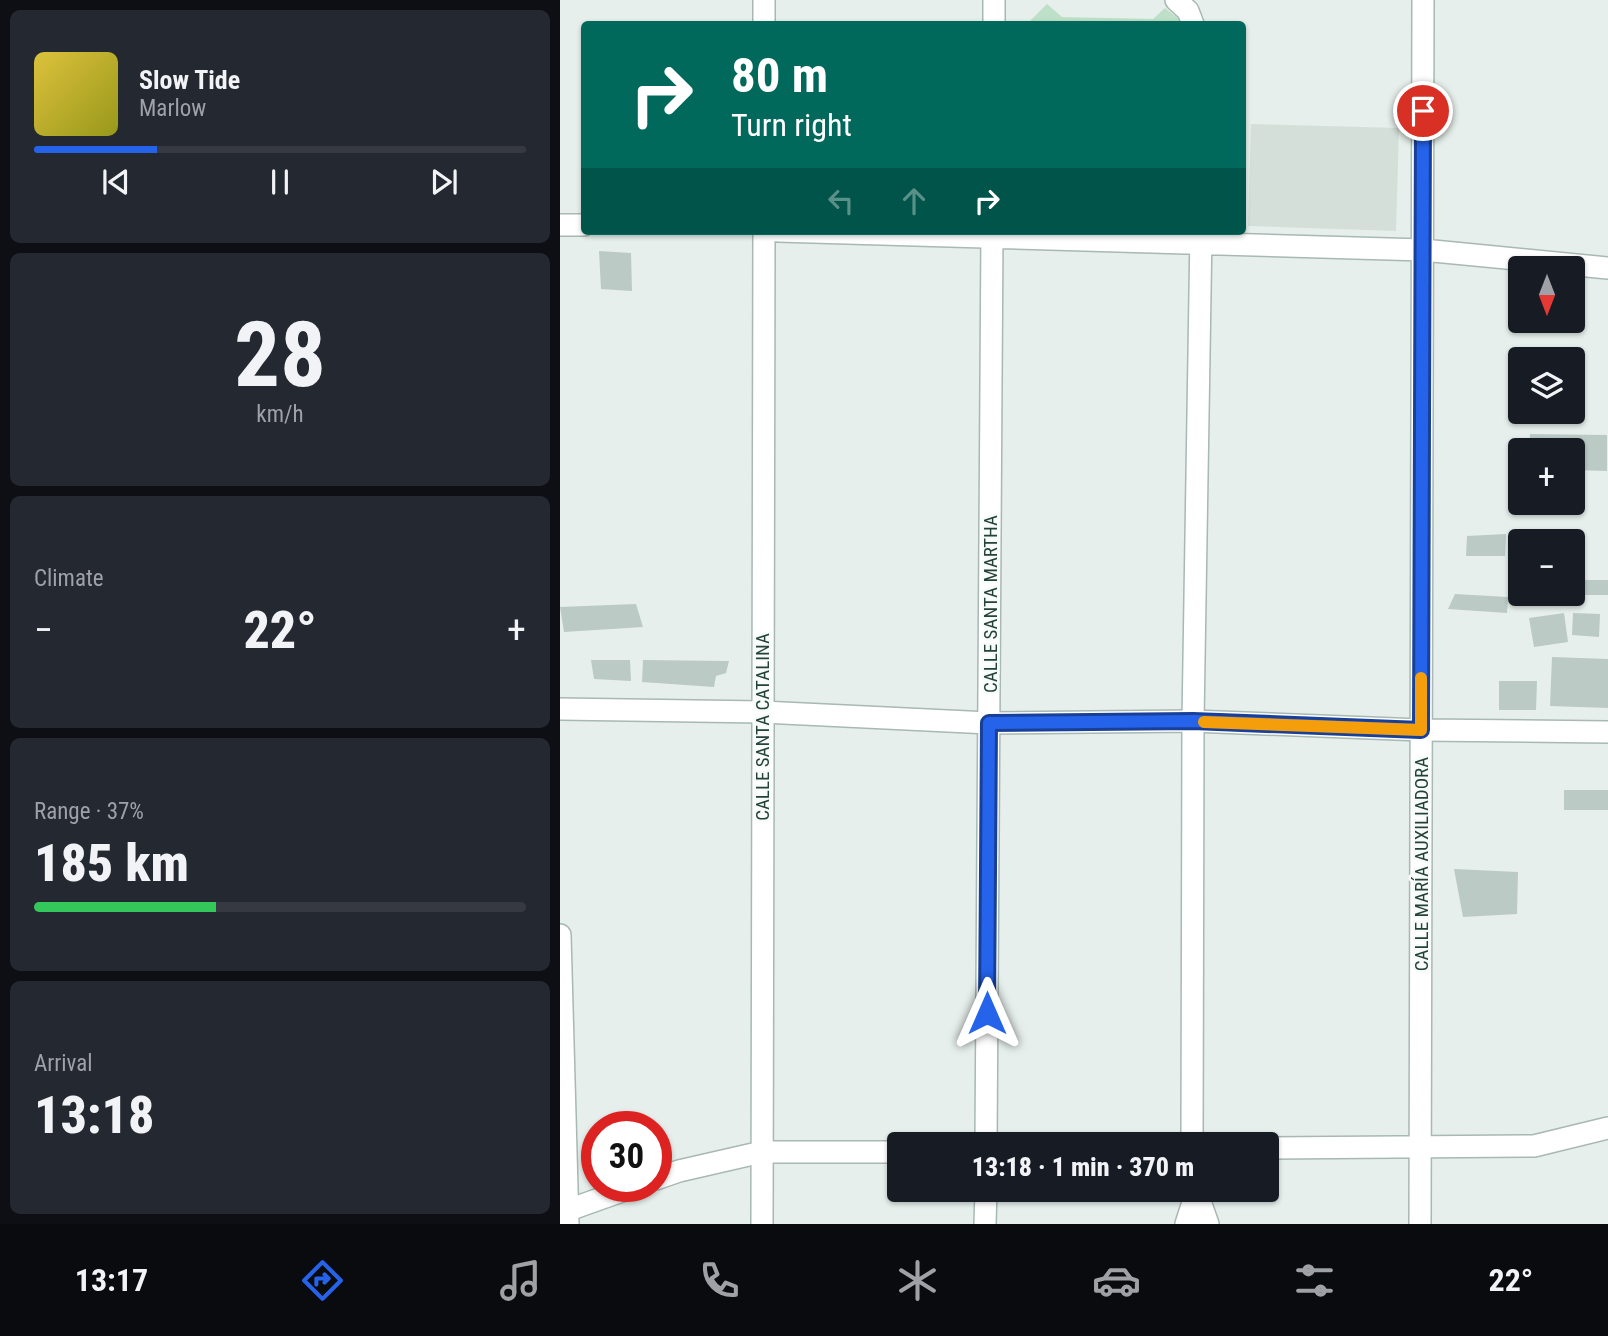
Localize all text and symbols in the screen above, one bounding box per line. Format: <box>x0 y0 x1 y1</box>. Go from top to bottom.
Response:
text: 80 m <box>731 47 828 104</box>
icon: right <box>616 49 707 140</box>
text: Slow Tide <box>139 65 240 95</box>
pin <box>1393 81 1453 141</box>
icon: arrive <box>1404 92 1442 130</box>
text: Marlow <box>139 95 206 122</box>
text: Turn right <box>731 106 852 144</box>
icon: previous <box>97 163 135 201</box>
icon: pause <box>261 163 299 201</box>
icon: next <box>425 163 463 201</box>
icon: left <box>822 182 860 220</box>
icon: ahead <box>895 182 933 220</box>
icon: right <box>968 182 1006 220</box>
north arrow <box>1508 256 1586 332</box>
map controls <box>1508 256 1585 606</box>
text: 28 <box>234 302 326 408</box>
button: layers <box>1508 347 1585 424</box>
text: km/h <box>256 401 304 428</box>
button: + <box>1508 438 1585 515</box>
street label: CALLE SANTA MARTHA <box>979 515 1002 693</box>
button: − <box>1508 529 1585 606</box>
text: Climate <box>34 565 104 592</box>
text: 22° <box>243 600 317 661</box>
text: − <box>34 608 53 652</box>
text: + <box>507 608 526 652</box>
street label: CALLE SANTA CATALINA <box>751 633 774 821</box>
street label: CALLE MARÍA AUXILIADORA <box>1410 757 1433 971</box>
text: Range · 37% <box>34 798 144 825</box>
text: 185 km <box>34 833 189 894</box>
position arrow <box>950 976 1024 1050</box>
text: Arrival <box>34 1050 93 1077</box>
text: 13:18 <box>34 1085 154 1146</box>
speed limit sign: 30 <box>581 1111 672 1202</box>
text: 13:18 · 1 min · 370 m <box>972 1152 1194 1182</box>
icon: directions <box>298 1256 347 1305</box>
icon: music <box>496 1256 545 1305</box>
icon: phone <box>695 1256 744 1305</box>
icon: climate <box>893 1256 942 1305</box>
icon: car <box>1092 1256 1141 1305</box>
icon: filters <box>1290 1256 1339 1305</box>
text: 13:17 <box>75 1261 148 1299</box>
text: 22° <box>1488 1261 1533 1299</box>

